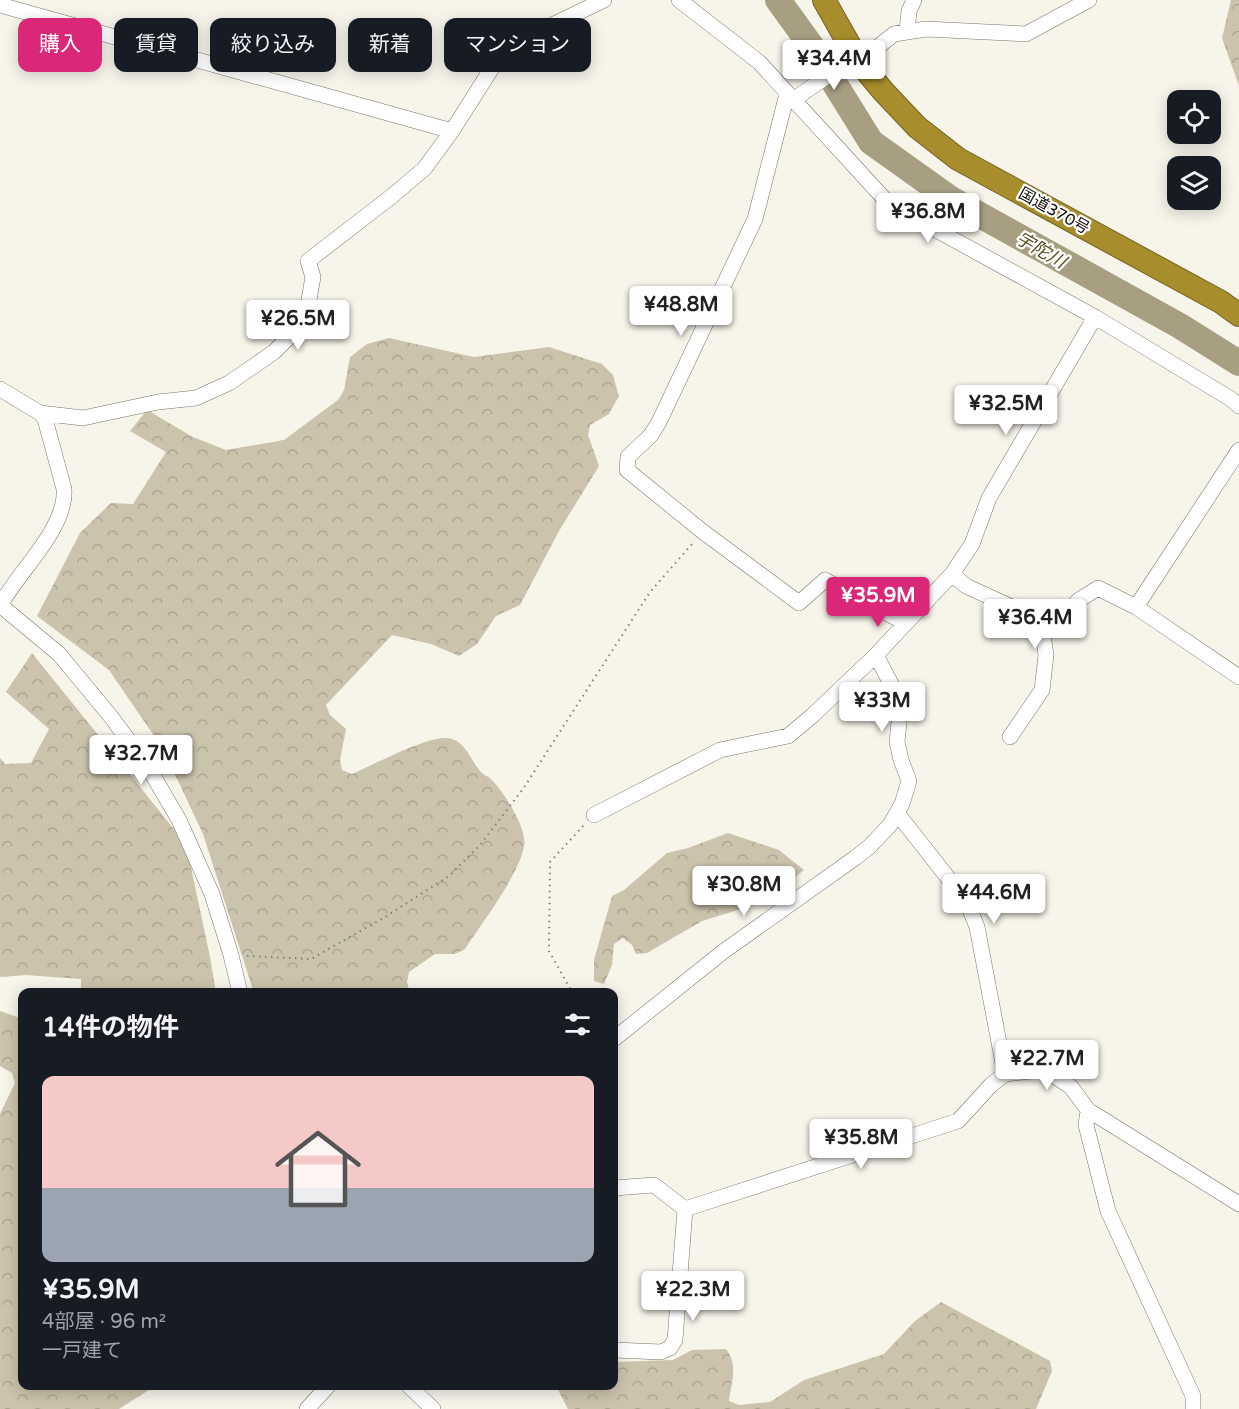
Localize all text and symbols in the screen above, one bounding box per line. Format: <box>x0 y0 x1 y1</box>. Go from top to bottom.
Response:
chip: 購入 <box>18 18 102 72</box>
chip: 賃貸 <box>114 18 198 72</box>
chip: 絞り込み <box>210 18 336 72</box>
chip: 新着 <box>348 18 432 72</box>
chip: マンション <box>444 18 591 72</box>
pin: ¥34.4M <box>785 40 883 91</box>
text: ¥34.4M <box>797 47 871 71</box>
map controls <box>1167 90 1221 210</box>
button: locate <box>1167 90 1221 144</box>
button: layers <box>1167 156 1221 210</box>
street label: 国道370号 <box>1015 183 1093 239</box>
pin: ¥36.8M <box>879 193 977 244</box>
text: ¥36.8M <box>890 200 966 224</box>
water label: 宇陀川 <box>1012 227 1072 274</box>
pin: ¥48.8M <box>632 286 730 337</box>
text: ¥48.8M <box>643 293 719 317</box>
pin: ¥26.5M <box>249 300 347 351</box>
text: ¥26.5M <box>260 307 336 331</box>
pin: ¥32.5M <box>957 385 1055 436</box>
text: ¥32.5M <box>968 392 1044 416</box>
pin: ¥35.9M <box>829 577 927 628</box>
text: ¥35.9M <box>840 584 916 608</box>
pin: ¥36.4M <box>986 599 1084 650</box>
text: ¥36.4M <box>998 606 1072 630</box>
pin: ¥33M <box>846 682 918 733</box>
text: ¥33M <box>853 689 911 713</box>
pin: ¥32.7M <box>92 735 190 786</box>
text: ¥32.7M <box>103 742 179 766</box>
pin: ¥30.8M <box>695 866 793 917</box>
text: ¥30.8M <box>706 873 782 897</box>
pin: ¥44.6M <box>945 874 1043 925</box>
text: ¥44.6M <box>956 881 1032 905</box>
icon: filters <box>561 1008 594 1041</box>
text: 14件の物件 <box>42 1012 179 1043</box>
pin: ¥22.7M <box>998 1040 1096 1091</box>
text: ¥22.7M <box>1009 1047 1085 1071</box>
icon: home <box>264 1115 372 1223</box>
pin: ¥35.8M <box>812 1119 910 1170</box>
text: ¥35.8M <box>823 1126 899 1150</box>
pin: ¥22.3M <box>644 1271 742 1322</box>
text: ¥35.9M <box>42 1274 140 1305</box>
text: ¥22.3M <box>655 1278 731 1302</box>
text: 4部屋 · 96 m² <box>42 1310 166 1334</box>
text: 一戸建て <box>42 1339 122 1363</box>

